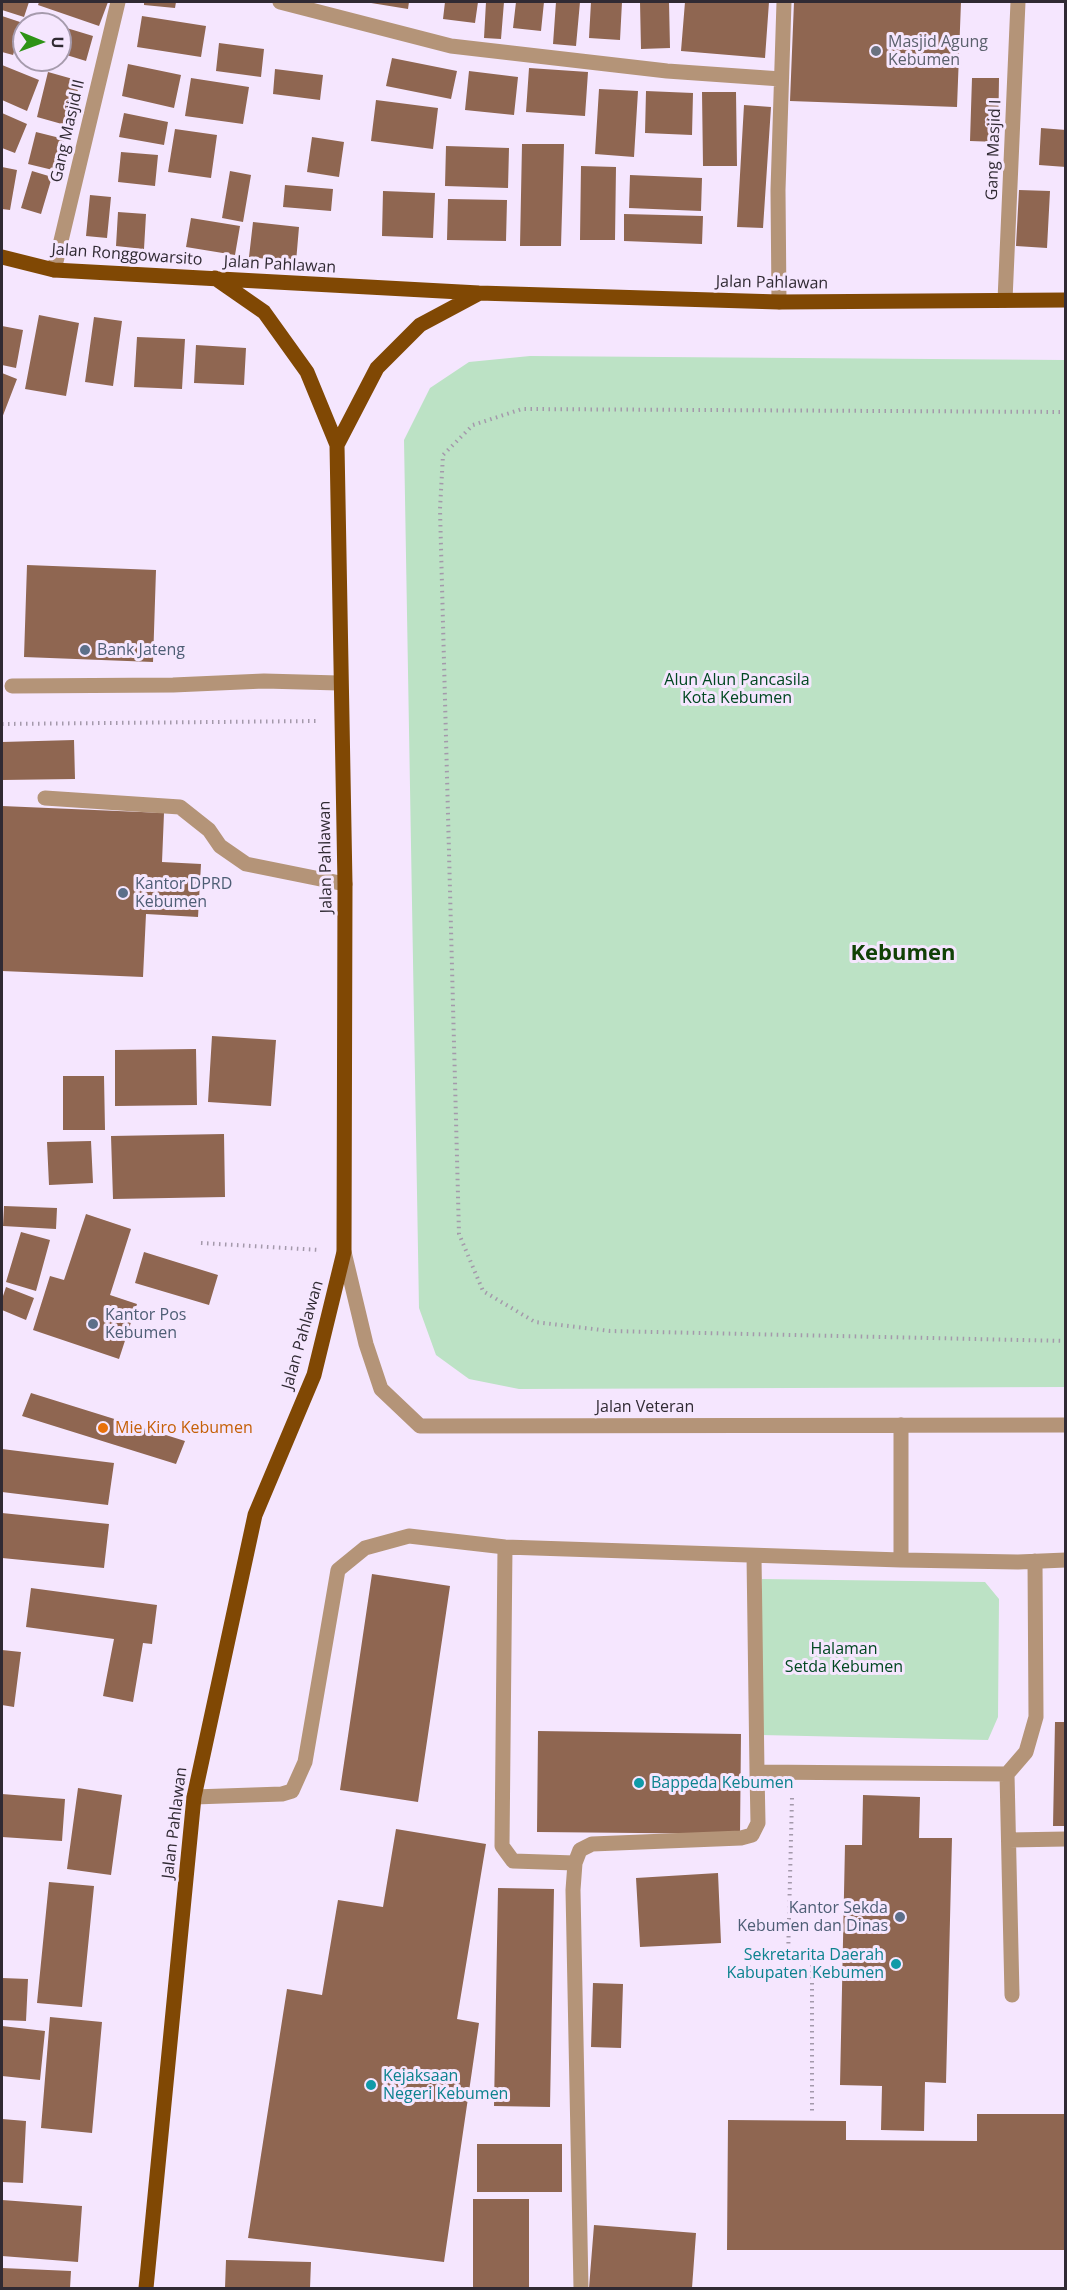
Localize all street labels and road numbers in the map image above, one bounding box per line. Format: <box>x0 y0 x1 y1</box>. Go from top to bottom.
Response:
street label: Gang Masjid II <box>47 78 89 184</box>
street label: Gang Masjid I <box>983 99 1005 201</box>
street label: Jalan Ronggowarsito <box>51 240 203 270</box>
street label: Jalan Pahlawan <box>223 252 337 278</box>
street label: Jalan Pahlawan <box>716 272 828 294</box>
street label: Jalan Pahlawan <box>315 801 337 913</box>
street label: Jalan Pahlawan <box>278 1278 328 1392</box>
street label: Jalan Veteran <box>596 1397 694 1417</box>
street label: Jalan Pahlawan <box>159 1766 191 1880</box>

